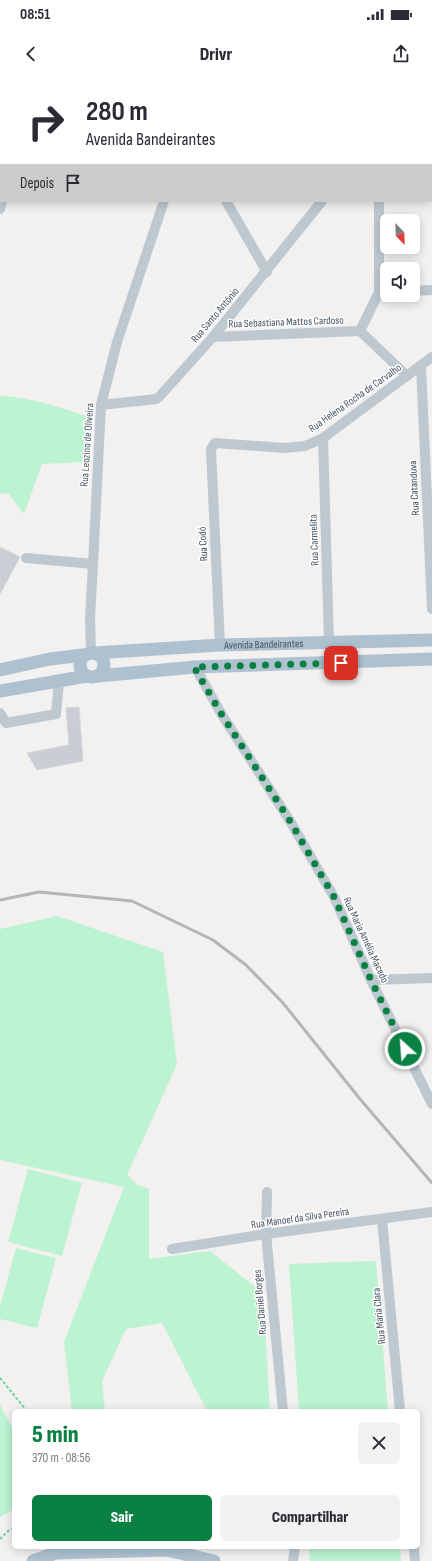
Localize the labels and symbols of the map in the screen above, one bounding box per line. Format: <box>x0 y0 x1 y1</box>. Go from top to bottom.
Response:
north arrow <box>380 214 420 254</box>
street label: Rua Santo Antônio <box>188 285 242 345</box>
street label: Rua Sebastiana Mattos Cardoso <box>228 313 344 331</box>
street label: Rua Helena Rocha de Carvalho <box>306 361 404 435</box>
street label: Rua Leozino de Oliveira <box>78 403 96 487</box>
street label: Rua Catanduva <box>406 460 422 516</box>
street label: Rua Carmelita <box>307 514 321 566</box>
street label: Rua Codó <box>196 526 210 562</box>
street label: Avenida Bandeirantes <box>223 637 304 651</box>
pin <box>324 646 358 680</box>
street label: Rua Maria Amélia Macedo <box>340 895 392 985</box>
position arrow <box>384 1028 426 1070</box>
street label: Rua Manoel da Silva Pereira <box>250 1205 350 1231</box>
street label: Rua Daniel Borges <box>251 1269 269 1335</box>
street label: Rua Maria Clara <box>370 1287 388 1345</box>

